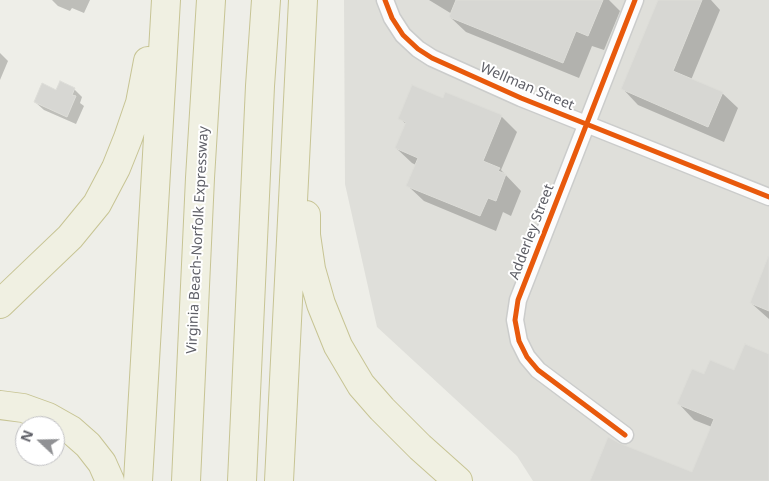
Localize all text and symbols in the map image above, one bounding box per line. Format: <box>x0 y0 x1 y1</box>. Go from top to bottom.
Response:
street label: Wellman Street <box>478 60 576 114</box>
street label: Virginia Beach-Norfolk Expressway <box>184 126 212 354</box>
street label: Adderley Street <box>506 182 558 282</box>
north arrow <box>15 416 65 466</box>
text: N <box>16 427 37 445</box>

